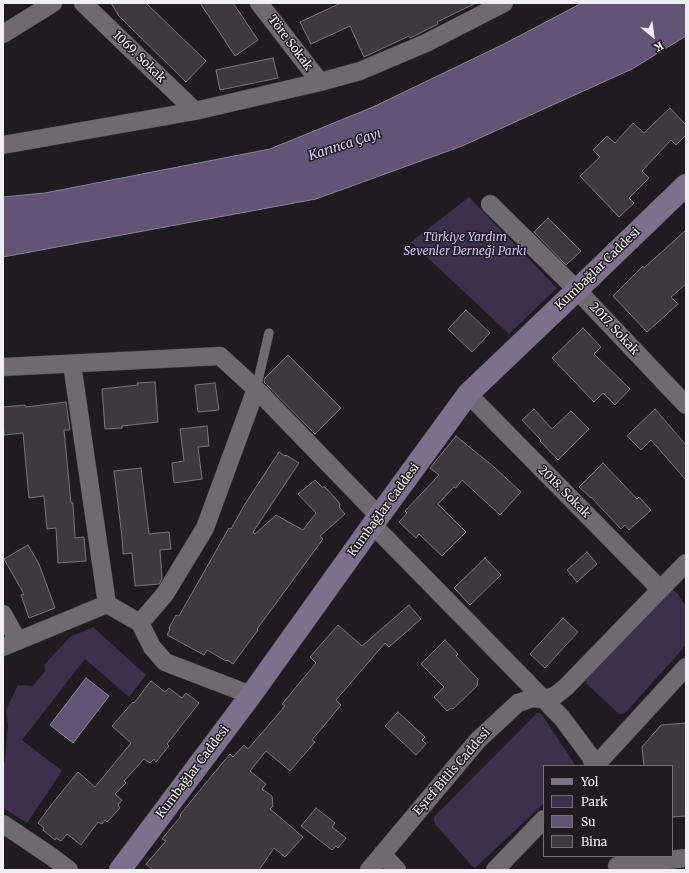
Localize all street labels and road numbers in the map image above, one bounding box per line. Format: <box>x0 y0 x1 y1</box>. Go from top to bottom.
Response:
street label: Töre Sokak <box>265 13 315 73</box>
street label: 1069. Sokak <box>110 28 168 86</box>
street label: Kumbağlar Caddesi <box>553 225 643 313</box>
street label: 2017. Sokak <box>586 300 642 358</box>
street label: Kumbağlar Caddesi <box>345 461 423 559</box>
street label: 2018. Sokak <box>535 463 593 521</box>
street label: Kumbağlar Caddesi <box>154 723 232 821</box>
street label: Eşref Bitlis Caddesi <box>410 726 494 818</box>

